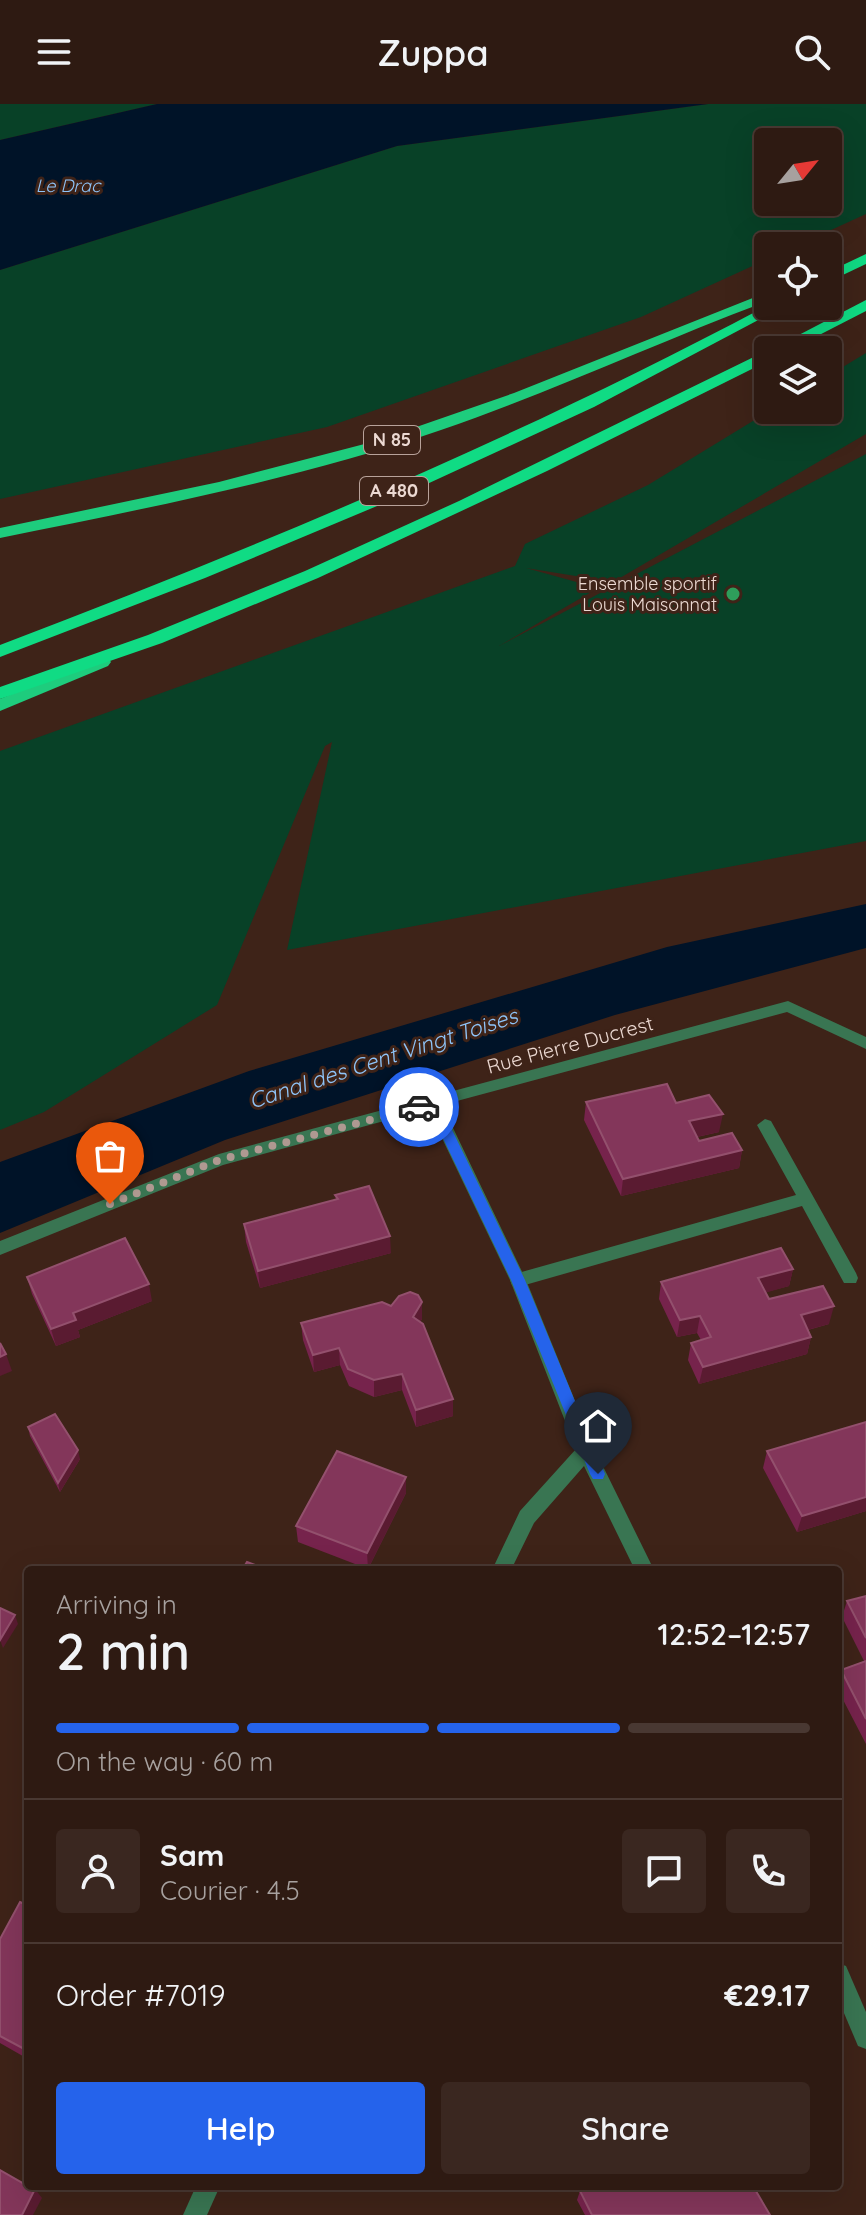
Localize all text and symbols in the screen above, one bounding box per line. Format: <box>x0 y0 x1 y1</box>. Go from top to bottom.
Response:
icon: menu <box>32 30 76 74</box>
text: Zuppa <box>377 30 489 75</box>
icon: search <box>790 30 834 74</box>
north arrow <box>754 128 842 216</box>
map controls <box>754 128 842 424</box>
water label: Le Drac <box>36 174 102 197</box>
button: locate <box>754 232 842 320</box>
button: layers <box>754 336 842 424</box>
road number: N 85 <box>364 426 420 454</box>
road number: A 480 <box>360 477 428 505</box>
place label: Ensemble sportif Louis Maisonnat <box>578 572 718 616</box>
marker: Ensemble sportif Louis Maisonnat <box>724 585 742 603</box>
water label: Canal des Cent Vingt Toises <box>245 1001 522 1115</box>
street label: Rue Pierre Ducrest <box>484 1010 656 1079</box>
courier <box>379 1067 459 1147</box>
icon: car <box>397 1085 441 1129</box>
pin <box>76 1122 144 1204</box>
icon: bag <box>88 1134 132 1178</box>
pin <box>564 1392 632 1474</box>
icon: home <box>576 1404 620 1448</box>
text: Arriving in <box>56 1588 177 1621</box>
text: 12:52–12:57 <box>657 1615 810 1653</box>
text: 2 min <box>56 1618 190 1683</box>
text: On the way · 60 m <box>56 1745 273 1778</box>
button: person <box>56 1829 140 1913</box>
button: chat <box>622 1829 706 1913</box>
button: phone <box>726 1829 810 1913</box>
text: Sam <box>160 1836 224 1874</box>
text: Courier · 4.5 <box>160 1874 300 1907</box>
text: Order #7019 <box>56 1976 225 2014</box>
text: €29.17 <box>724 1976 810 2014</box>
button: Help <box>56 2082 425 2174</box>
button: Share <box>441 2082 810 2174</box>

